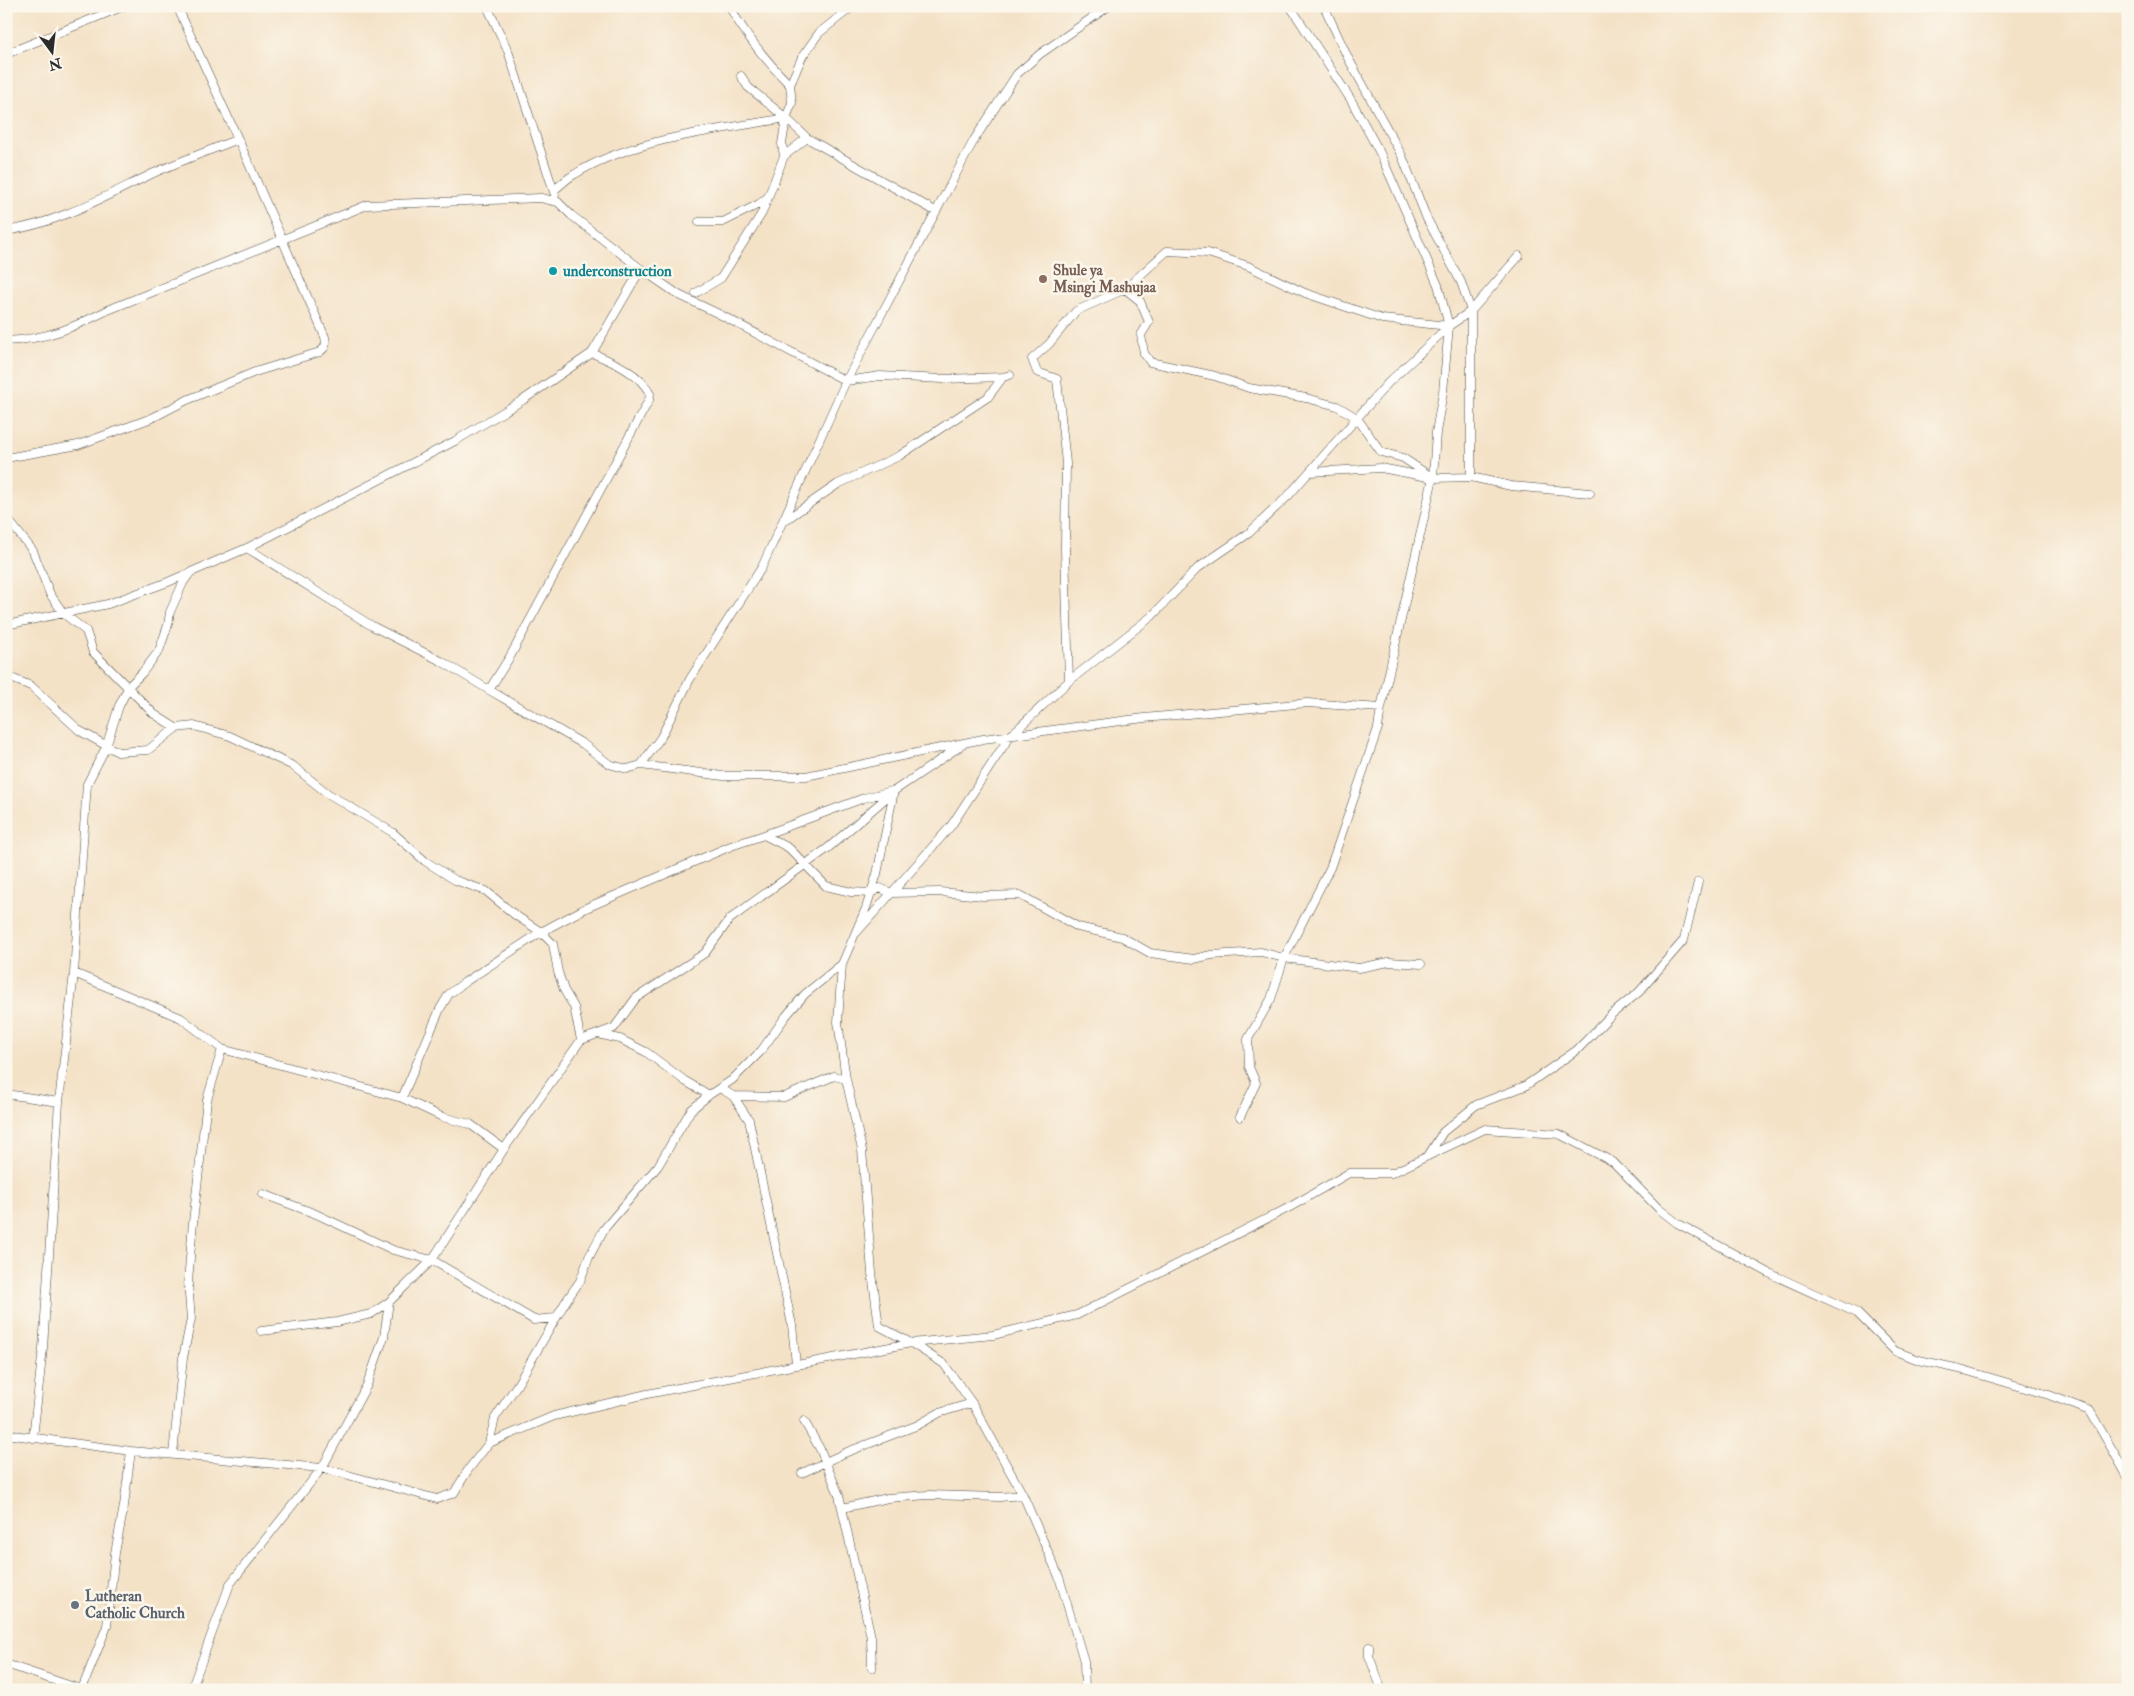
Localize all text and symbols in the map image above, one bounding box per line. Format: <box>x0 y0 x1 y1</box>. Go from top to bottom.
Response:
north arrow <box>28 28 78 78</box>
text: N <box>47 54 64 74</box>
place label: Shule ya Msingi Mashujaa <box>1052 261 1157 298</box>
place label: underconstruction <box>562 262 672 281</box>
marker: underconstruction <box>547 265 559 277</box>
marker: Shule ya Msingi Mashujaa <box>1037 273 1049 285</box>
place label: Lutheran Catholic Church <box>85 1587 185 1623</box>
marker: Lutheran Catholic Church <box>69 1599 81 1611</box>

